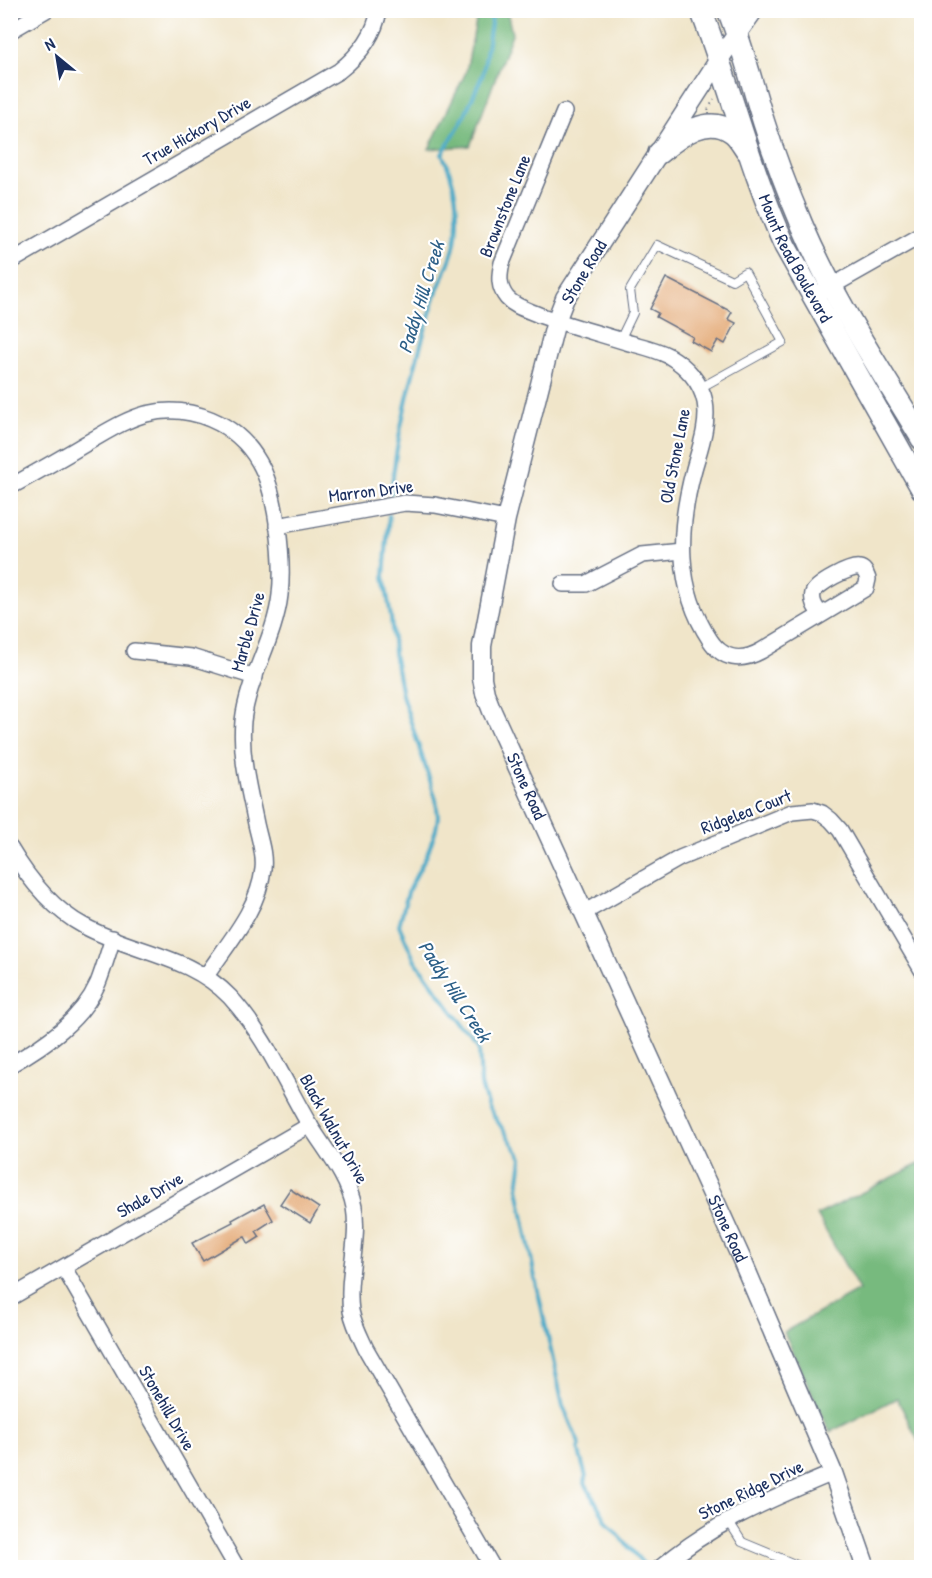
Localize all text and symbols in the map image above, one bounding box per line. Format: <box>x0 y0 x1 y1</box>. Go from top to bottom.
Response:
north arrow <box>27 27 87 87</box>
text: N <box>40 32 59 56</box>
street label: True Hickory Drive <box>138 90 255 172</box>
street label: Brownstone Lane <box>473 151 536 261</box>
street label: Mount Read Boulevard <box>753 190 839 327</box>
street label: Stone Road <box>555 235 612 308</box>
water label: Paddy Hill Creek <box>391 236 452 357</box>
street label: Old Stone Lane <box>653 406 696 505</box>
street label: Marron Drive <box>327 473 415 508</box>
street label: Marble Drive <box>224 589 271 675</box>
street label: Stone Road <box>501 749 553 823</box>
street label: Ridgelea Court <box>697 783 795 840</box>
water label: Paddy Hill Creek <box>412 935 499 1049</box>
street label: Black Walnut Drive <box>294 1069 375 1188</box>
street label: Shale Drive <box>112 1166 188 1224</box>
street label: Stone Road <box>702 1191 754 1266</box>
street label: Stonehill Drive <box>133 1361 202 1455</box>
street label: Stone Ridge Drive <box>694 1453 807 1526</box>

